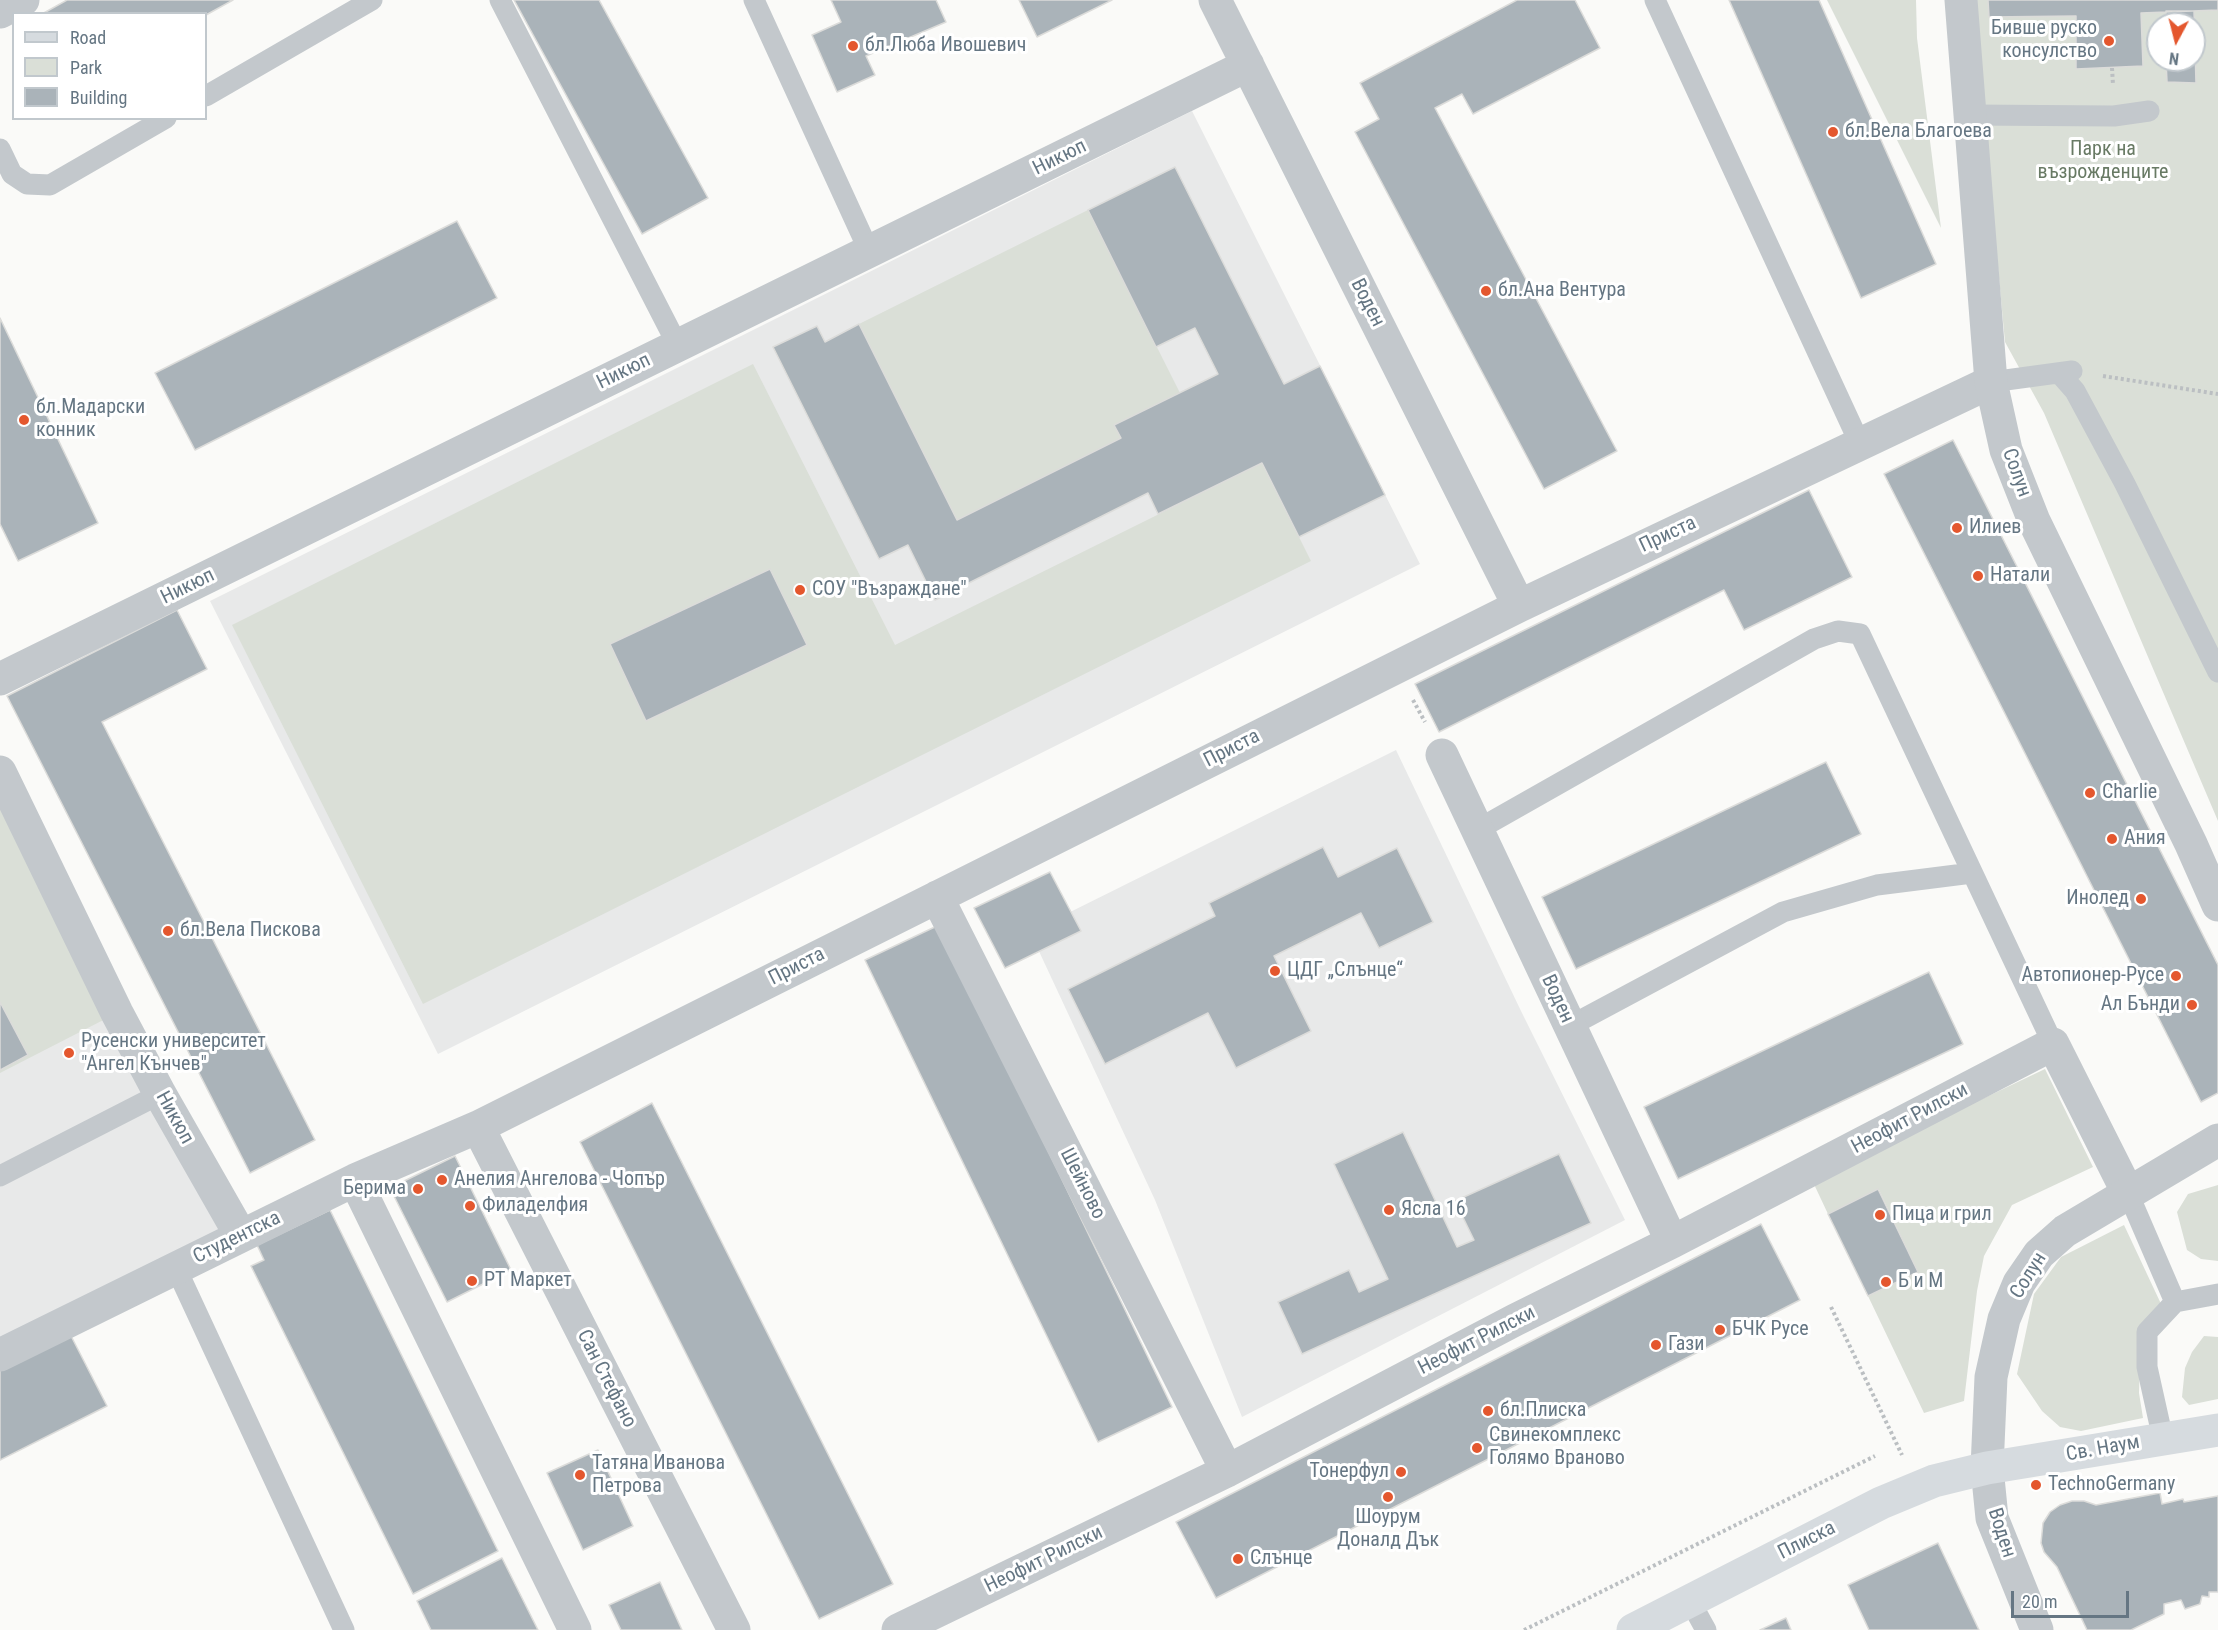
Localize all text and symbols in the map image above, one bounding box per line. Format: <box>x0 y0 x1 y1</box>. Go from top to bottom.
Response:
legend <box>12 12 207 120</box>
north arrow <box>2146 12 2206 72</box>
place label: Бивше руско консулство <box>1991 17 2097 64</box>
text: Road <box>70 27 106 48</box>
place label: бл.Люба Ивошевич <box>865 34 1026 58</box>
marker: Бивше руско консулство <box>2102 34 2116 48</box>
marker: бл.Люба Ивошевич <box>846 39 860 53</box>
text: N <box>2168 48 2180 68</box>
text: Park <box>70 57 102 78</box>
text: Building <box>70 87 127 108</box>
place label: бл.Вела Благоева <box>1845 120 1992 144</box>
marker: бл.Вела Благоева <box>1826 125 1840 139</box>
street label: Никюп <box>1029 135 1091 181</box>
park label: Парк на възрожденците <box>2038 138 2168 185</box>
street label: Воден <box>1345 275 1389 331</box>
place label: бл.Ана Вентура <box>1498 279 1626 303</box>
marker: бл.Ана Вентура <box>1479 284 1493 298</box>
street label: Никюп <box>593 349 655 395</box>
place label: бл.Мадарски конник <box>36 396 145 443</box>
marker: бл.Мадарски конник <box>17 413 31 427</box>
street label: Солун <box>1996 445 2036 501</box>
street label: Приста <box>1636 512 1700 558</box>
place label: Илиев <box>1969 516 2021 540</box>
marker: Илиев <box>1950 521 1964 535</box>
street label: Никюп <box>157 564 219 610</box>
place label: Натали <box>1990 564 2050 588</box>
marker: Натали <box>1971 569 1985 583</box>
place label: СОУ "Възраждане" <box>812 578 967 602</box>
marker: СОУ "Възраждане" <box>793 583 807 597</box>
street label: Приста <box>1200 725 1264 773</box>
place label: Charlie <box>2102 781 2157 805</box>
marker: Charlie <box>2083 786 2097 800</box>
place label: Ания <box>2124 827 2166 851</box>
marker: Ания <box>2105 832 2119 846</box>
place label: Инолед <box>2066 887 2129 911</box>
marker: Инолед <box>2134 892 2148 906</box>
place label: бл.Вела Пискова <box>180 919 321 943</box>
marker: бл.Вела Пискова <box>161 924 175 938</box>
street label: Приста <box>765 943 829 991</box>
place label: ЦДГ „Слънце“ <box>1287 959 1403 983</box>
marker: ЦДГ „Слънце“ <box>1268 964 1282 978</box>
place label: Автопионер-Русе <box>2022 964 2164 988</box>
marker: Автопионер-Русе <box>2169 969 2183 983</box>
street label: Воден <box>1535 971 1579 1027</box>
place label: Ал Бънди <box>2101 993 2180 1017</box>
marker: Ал Бънди <box>2185 998 2199 1012</box>
place label: Русенски университет "Ангел Кънчев" <box>81 1030 266 1077</box>
marker: Русенски университет "Ангел Кънчев" <box>62 1046 76 1060</box>
street label: Неофит Рилски <box>1848 1078 1972 1160</box>
street label: Никюп <box>150 1087 198 1149</box>
street label: Шейново <box>1054 1145 1110 1223</box>
place label: Анелия Ангелова - Чопър <box>454 1168 665 1192</box>
marker: Анелия Ангелова - Чопър <box>435 1173 449 1187</box>
place label: Берима <box>343 1177 406 1201</box>
marker: Берима <box>411 1182 425 1196</box>
place label: Филаделфия <box>482 1194 588 1218</box>
place label: Ясла 16 <box>1401 1198 1466 1222</box>
marker: Филаделфия <box>463 1199 477 1213</box>
marker: Ясла 16 <box>1382 1203 1396 1217</box>
place label: Пица и грил <box>1892 1203 1992 1227</box>
street label: Студентска <box>189 1207 285 1269</box>
marker: Пица и грил <box>1873 1208 1887 1222</box>
street label: Солун <box>2006 1248 2052 1304</box>
place label: РТ Маркет <box>484 1269 572 1293</box>
place label: Б и М <box>1898 1270 1943 1294</box>
marker: РТ Маркет <box>465 1274 479 1288</box>
marker: Б и М <box>1879 1275 1893 1289</box>
street label: Неофит Рилски <box>1414 1301 1540 1381</box>
place label: БЧК Русе <box>1732 1318 1809 1342</box>
marker: БЧК Русе <box>1713 1323 1727 1337</box>
street label: Сан Стефано <box>571 1326 641 1432</box>
place label: Гази <box>1668 1333 1704 1357</box>
marker: Гази <box>1649 1338 1663 1352</box>
place label: бл.Плиска <box>1500 1399 1586 1423</box>
marker: бл.Плиска <box>1481 1404 1495 1418</box>
place label: Свинекомплекс Голямо Враново <box>1489 1424 1625 1471</box>
street label: Св. Наум <box>2064 1431 2142 1467</box>
marker: Свинекомплекс Голямо Враново <box>1470 1441 1484 1455</box>
place label: Татяна Иванова Петрова <box>592 1452 725 1499</box>
place label: Тонерфул <box>1309 1460 1389 1484</box>
marker: Тонерфул <box>1394 1465 1408 1479</box>
marker: Татяна Иванова Петрова <box>573 1468 587 1482</box>
place label: TechnoGermany <box>2048 1473 2175 1497</box>
marker: TechnoGermany <box>2029 1478 2043 1492</box>
marker: Шоурум Доналд Дък <box>1381 1490 1395 1504</box>
street label: Воден <box>1982 1505 2020 1561</box>
place label: Шоурум Доналд Дък <box>1337 1506 1439 1553</box>
street label: Плиска <box>1774 1516 1840 1566</box>
street label: Неофит Рилски <box>981 1521 1107 1599</box>
place label: Слънце <box>1250 1547 1312 1571</box>
marker: Слънце <box>1231 1552 1245 1566</box>
scale bar <box>2014 1579 2132 1617</box>
text: 20 m <box>2022 1591 2057 1612</box>

